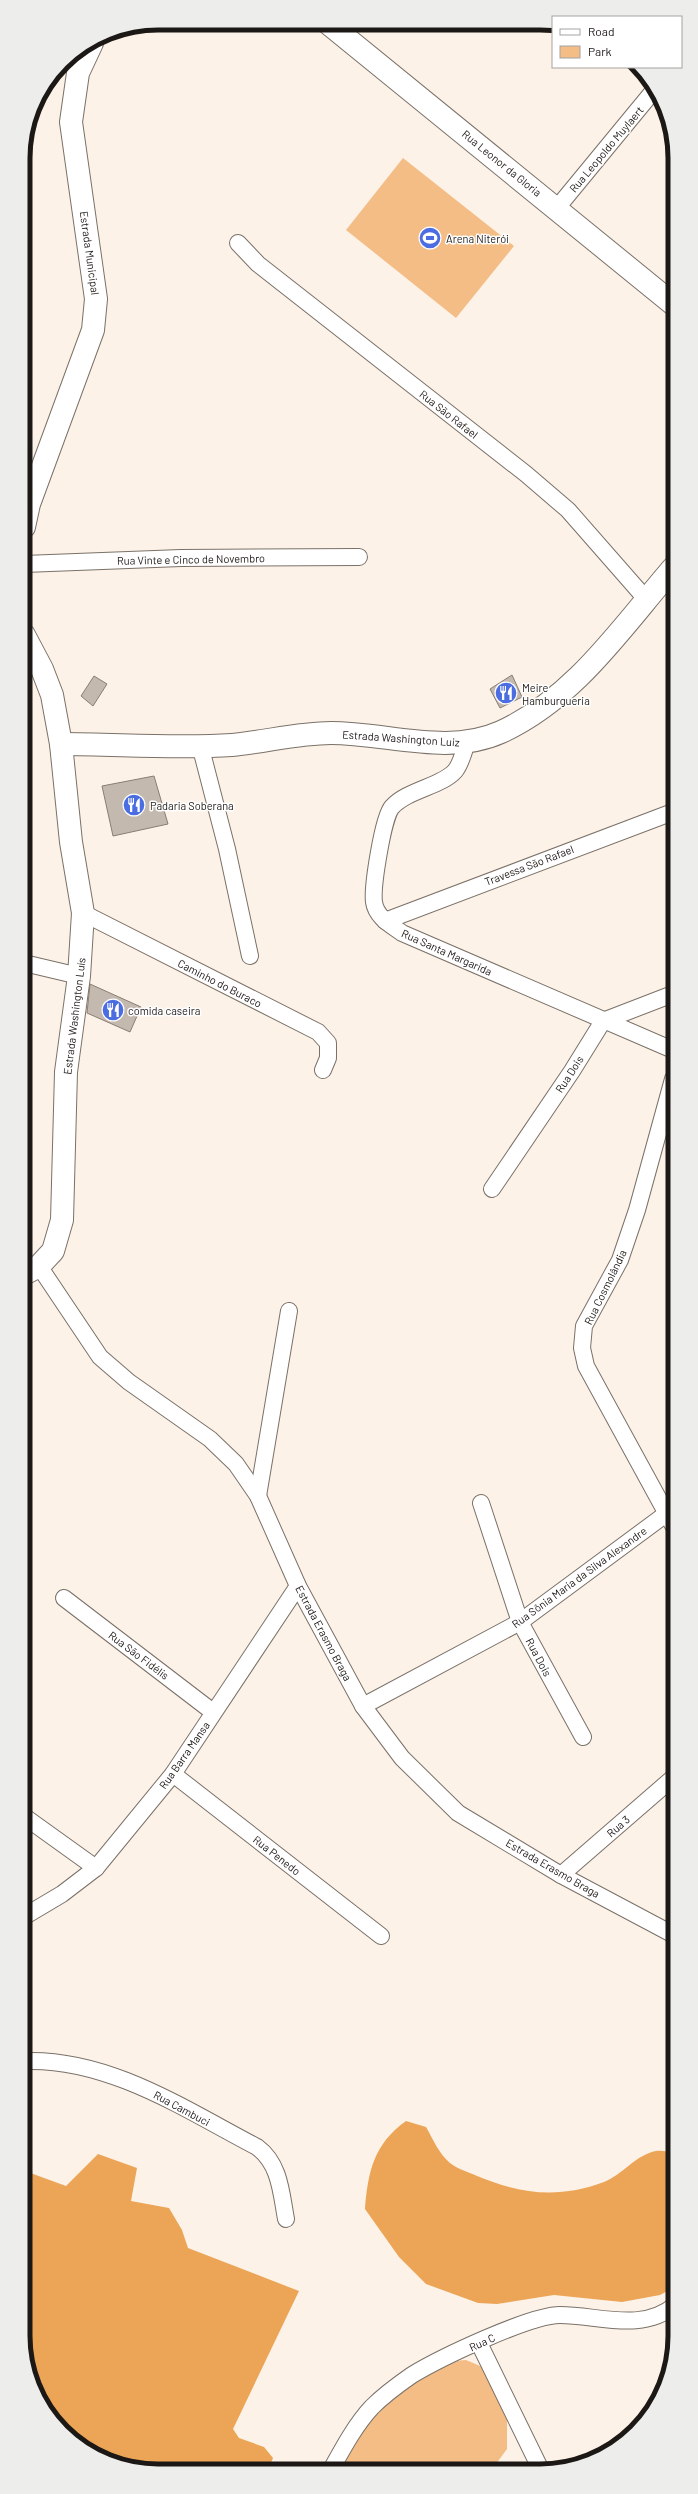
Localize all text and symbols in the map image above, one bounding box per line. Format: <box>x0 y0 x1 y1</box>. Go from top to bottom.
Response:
legend <box>552 16 682 68</box>
text: Road <box>588 24 615 38</box>
text: Park <box>588 44 612 58</box>
street label: Rua Leopoldo Muylaert <box>566 103 646 195</box>
street label: Rua Leonor da Gloria <box>460 127 544 199</box>
street label: Estrada Municipal <box>78 210 102 296</box>
sports icon: Arena Niterói <box>417 225 443 251</box>
place label: Arena Niterói <box>446 232 509 245</box>
street label: Rua São Rafael <box>417 387 481 441</box>
street label: Rua Vinte e Cinco de Novembro <box>117 551 265 567</box>
restaurant icon: Meire Hamburgueria <box>493 680 519 706</box>
place label: Meire Hamburgueria <box>522 681 590 707</box>
street label: Estrada Washington Luiz <box>342 727 460 749</box>
restaurant icon: Padaria Soberana <box>121 792 147 818</box>
place label: Padaria Soberana <box>150 799 234 812</box>
street label: Travessa São Rafael <box>483 842 575 888</box>
street label: Rua Santa Margarida <box>400 926 494 978</box>
street label: Caminho do Buraco <box>176 956 264 1010</box>
street label: Estrada Washington Luís <box>60 957 88 1075</box>
restaurant icon: comida caseira <box>100 997 126 1023</box>
place label: comida caseira <box>128 1004 200 1017</box>
street label: Rua Dois <box>552 1053 586 1095</box>
street label: Rua Cosmolândia <box>581 1247 629 1327</box>
street label: Rua Sônia Maria da Silva Alexandre <box>509 1524 649 1630</box>
street label: Estrada Erasmo Braga <box>293 1583 355 1683</box>
street label: Rua São Fidélis <box>106 1628 172 1682</box>
street label: Rua Dois <box>524 1636 554 1678</box>
street label: Rua Barra Mansa <box>156 1719 212 1791</box>
street label: Rua 3 <box>604 1813 632 1839</box>
street label: Rua Penedo <box>251 1833 303 1877</box>
street label: Estrada Erasmo Braga <box>504 1836 602 1900</box>
street label: Rua Cambuci <box>151 2088 213 2128</box>
street label: Rua C <box>467 2331 497 2353</box>

